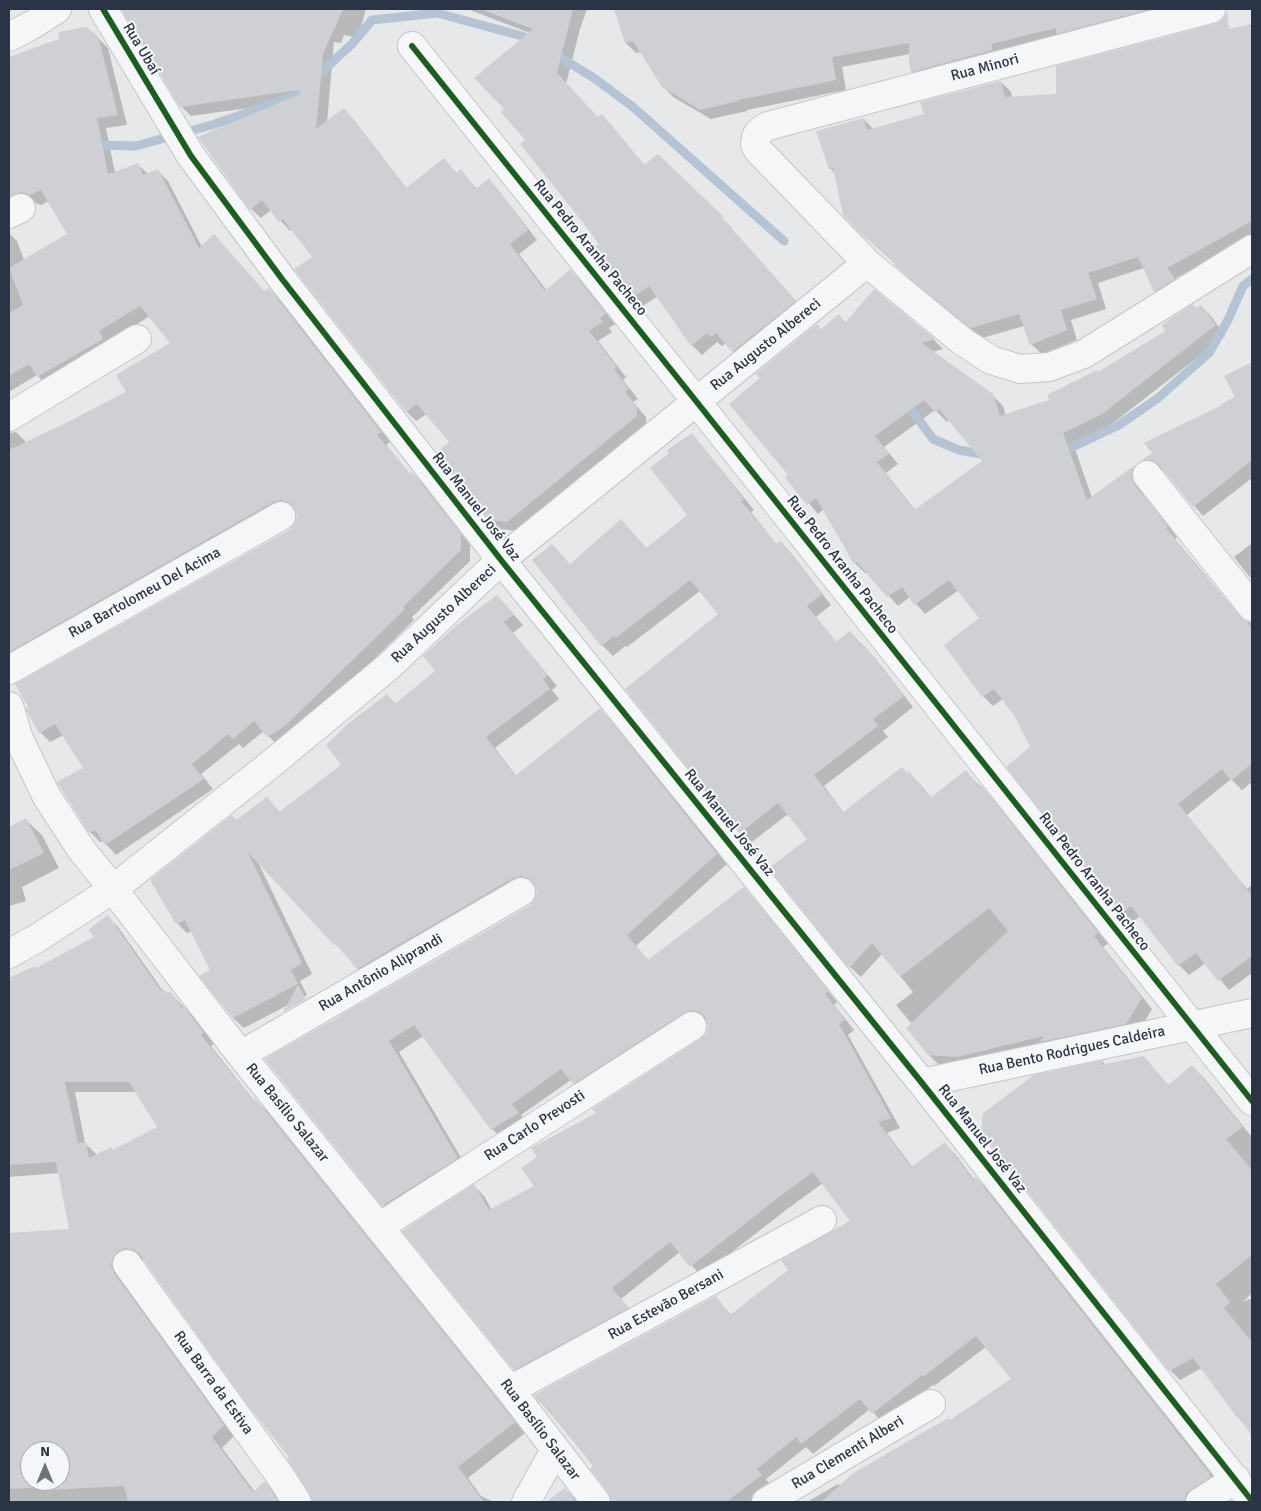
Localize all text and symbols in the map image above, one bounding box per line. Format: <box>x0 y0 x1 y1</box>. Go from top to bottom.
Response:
street label: Rua Ubaí <box>118 20 164 78</box>
street label: Rua Minori <box>949 50 1021 86</box>
street label: Rua Pedro Aranha Pacheco <box>529 176 651 320</box>
street label: Rua Augusto Albereci <box>707 295 825 395</box>
street label: Rua Manuel José Vaz <box>428 449 524 565</box>
street label: Rua Pedro Aranha Pacheco <box>782 492 902 638</box>
street label: Rua Bartolomeu Del Acima <box>66 544 224 642</box>
street label: Rua Augusto Albereci <box>388 561 500 667</box>
street label: Rua Manuel José Vaz <box>680 766 778 880</box>
street label: Rua Pedro Aranha Pacheco <box>1034 809 1154 955</box>
street label: Rua Antônio Aliprandi <box>316 930 446 1016</box>
street label: Rua Bento Rodrigues Caldeira <box>977 1022 1167 1080</box>
street label: Rua Basílio Salazar <box>241 1060 333 1166</box>
street label: Rua Manuel José Vaz <box>934 1081 1030 1197</box>
street label: Rua Carlo Prevosti <box>481 1087 589 1165</box>
street label: Rua Estevão Bersani <box>605 1266 727 1344</box>
street label: Rua Barra da Estiva <box>169 1328 257 1438</box>
street label: Rua Basílio Salazar <box>496 1376 584 1484</box>
street label: Rua Clementi Alberi <box>789 1412 907 1494</box>
north arrow <box>20 1441 70 1491</box>
text: N <box>40 1443 50 1460</box>

